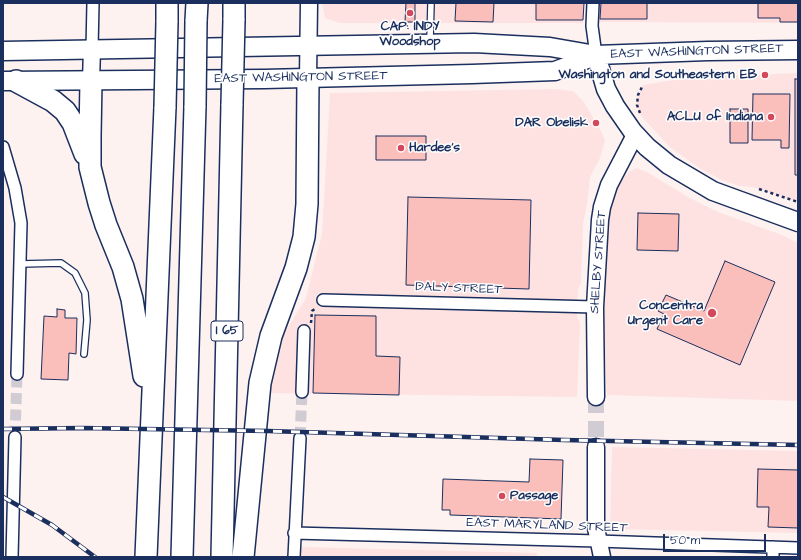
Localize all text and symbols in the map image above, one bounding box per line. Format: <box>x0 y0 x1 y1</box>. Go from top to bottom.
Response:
marker: CAP: INDY Woodshop <box>405 8 415 18</box>
place label: CAP: INDY Woodshop <box>379 19 441 50</box>
street label: EAST WASHINGTON STREET <box>610 41 784 63</box>
place label: Washington and Southeastern EB <box>559 67 757 83</box>
street label: EAST WASHINGTON STREET <box>214 69 388 87</box>
marker: Washington and Southeastern EB <box>760 70 770 80</box>
place label: ACLU of Indiana <box>667 109 763 125</box>
marker: ACLU of Indiana <box>766 112 776 122</box>
place label: DAR Obelisk <box>515 115 588 131</box>
marker: DAR Obelisk <box>591 118 601 128</box>
place label: Hardee's <box>409 140 460 156</box>
marker: Hardee's <box>396 143 406 153</box>
street label: SHELBY STREET <box>588 210 610 314</box>
street label: DALY STREET <box>415 280 503 298</box>
place label: Concentra Urgent Care <box>628 298 703 329</box>
marker: Concentra Urgent Care <box>706 307 718 319</box>
road number: I 65 <box>211 321 243 341</box>
place label: Passage <box>510 488 558 504</box>
marker: Passage <box>497 491 507 501</box>
street label: EAST MARYLAND STREET <box>466 515 628 537</box>
scale bar <box>665 526 768 552</box>
text: 50 m <box>670 532 700 549</box>

